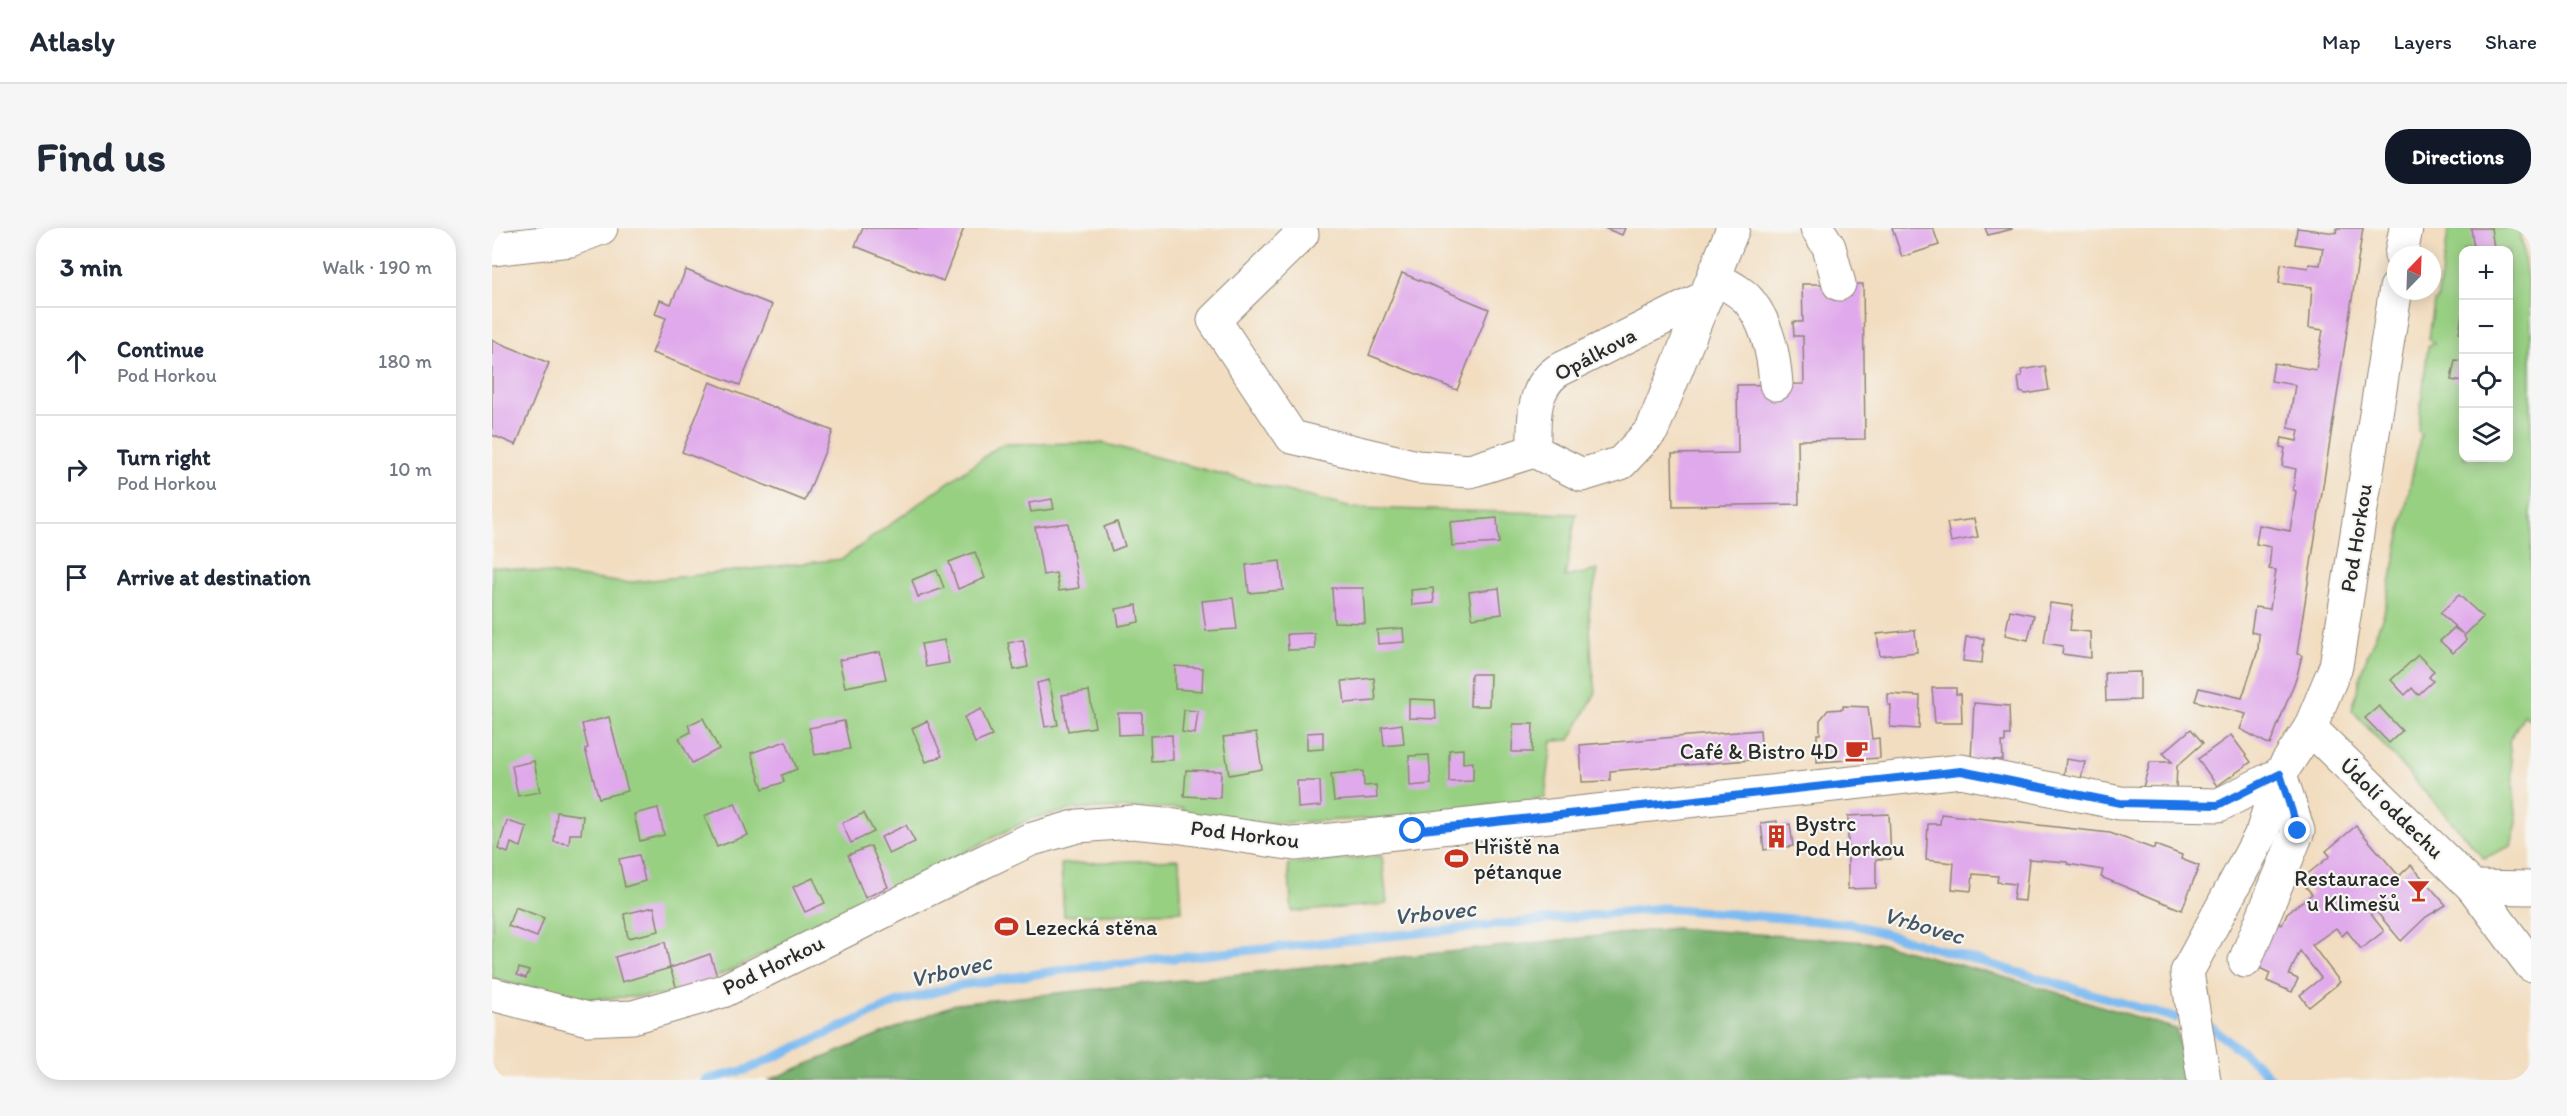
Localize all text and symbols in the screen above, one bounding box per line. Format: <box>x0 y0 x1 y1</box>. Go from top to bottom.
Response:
text: Atlasly <box>30 24 115 58</box>
text: Map <box>2322 29 2361 54</box>
text: Layers <box>2394 29 2452 54</box>
text: Share <box>2485 29 2537 54</box>
button: Directions <box>2385 129 2531 184</box>
text: Find us <box>36 131 166 182</box>
north arrow <box>2387 246 2441 300</box>
map controls <box>2459 246 2513 462</box>
button: + <box>2459 246 2513 300</box>
text: 3 min <box>60 251 122 283</box>
text: Walk · 190 m <box>322 255 432 279</box>
button: − <box>2459 300 2513 354</box>
street label: Opálkova <box>1549 321 1641 387</box>
text: Continue <box>117 336 204 363</box>
icon: ahead <box>60 345 93 378</box>
text: 180 m <box>378 349 432 373</box>
button: locate <box>2459 354 2513 408</box>
text: Pod Horkou <box>117 363 217 387</box>
button: layers <box>2459 408 2513 462</box>
text: Turn right <box>117 444 211 471</box>
icon: right <box>60 453 93 486</box>
text: 10 m <box>389 457 432 481</box>
text: Pod Horkou <box>117 471 217 495</box>
street label: Pod Horkou <box>2334 482 2378 594</box>
icon: arrive <box>60 561 93 594</box>
text: Arrive at destination <box>117 564 311 591</box>
place label: Café & Bistro 4D <box>1680 738 1838 765</box>
cafe icon: Café & Bistro 4D <box>1843 738 1869 764</box>
street label: Údolí oddechu <box>2334 752 2450 864</box>
place label: Bystrc Pod Horkou <box>1795 810 1905 862</box>
street label: Pod Horkou <box>1189 814 1301 854</box>
route start <box>1399 817 1425 843</box>
route end <box>2284 817 2310 843</box>
building icon: Bystrc Pod Horkou <box>1764 823 1790 849</box>
place label: Hřiště na pétanque <box>1474 833 1562 885</box>
sports icon: Hřiště na pétanque <box>1443 846 1469 872</box>
place label: Restaurace u Klimešů <box>2294 865 2400 917</box>
bar icon: Restaurace u Klimešů <box>2405 878 2431 904</box>
water label: Vrbovec <box>1393 893 1478 931</box>
water label: Vrbovec <box>1880 900 1968 950</box>
sports icon: Lezecká stěna <box>994 914 1020 940</box>
place label: Lezecká stěna <box>1025 914 1158 941</box>
street label: Pod Horkou <box>718 929 828 1001</box>
water label: Vrbovec <box>908 946 995 993</box>

